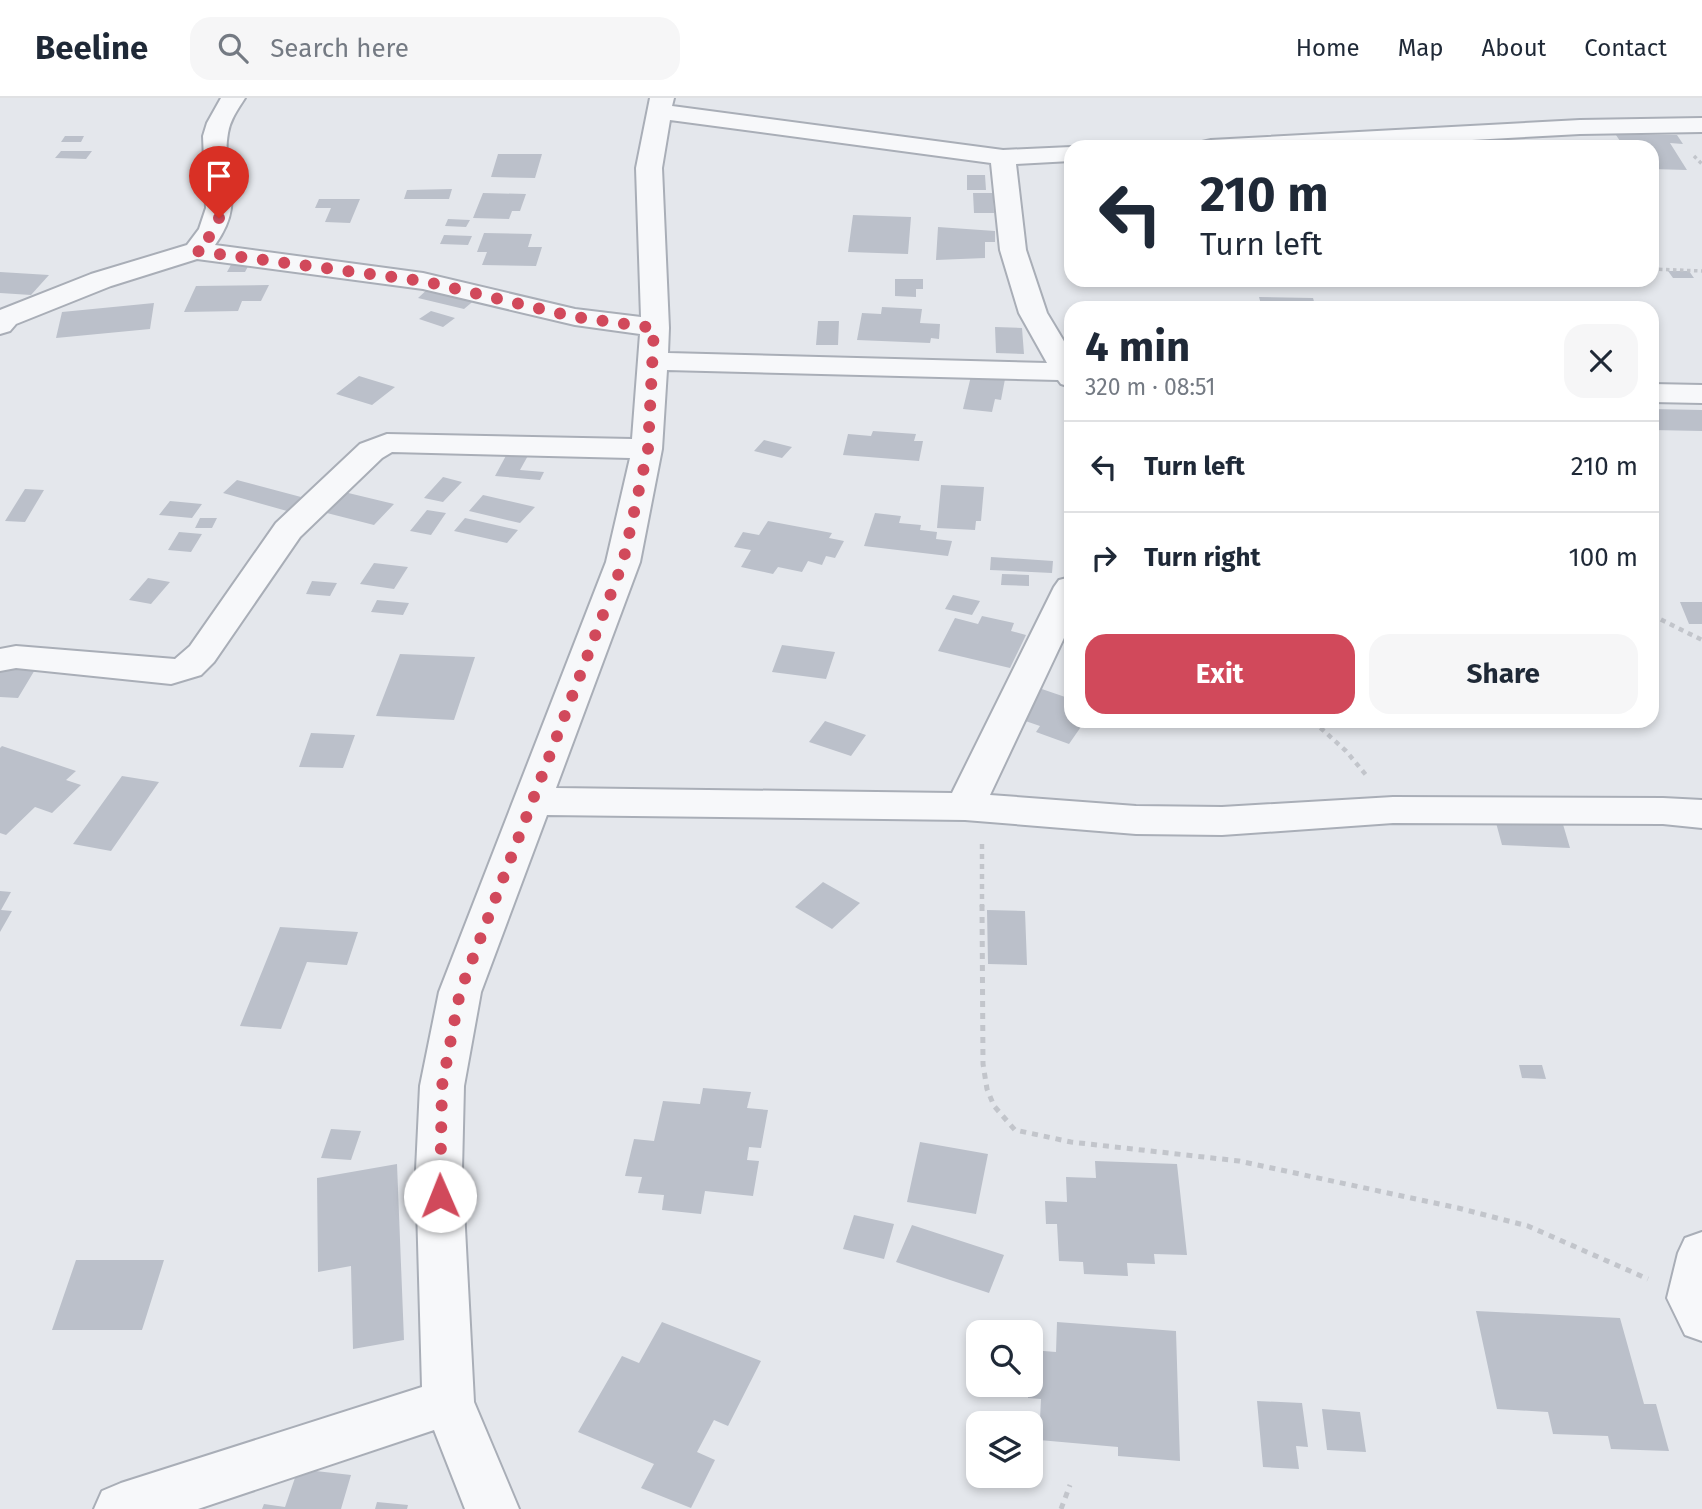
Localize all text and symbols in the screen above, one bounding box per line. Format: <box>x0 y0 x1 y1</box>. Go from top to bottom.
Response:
search box <box>190 17 680 80</box>
text: Beeline <box>35 28 148 68</box>
icon: search <box>214 29 252 67</box>
text: Search here <box>270 33 409 64</box>
text: Home <box>1296 34 1360 62</box>
text: Map <box>1398 34 1444 62</box>
text: About <box>1482 34 1546 62</box>
text: Contact <box>1584 34 1667 62</box>
pin <box>189 146 249 218</box>
icon: arrive <box>200 157 238 195</box>
text: 210 m <box>1200 165 1329 224</box>
icon: left <box>1085 168 1176 259</box>
text: Turn left <box>1200 225 1322 263</box>
text: 4 min <box>1085 322 1190 372</box>
button: close <box>1564 324 1638 398</box>
text: 320 m · 08:51 <box>1085 373 1215 401</box>
icon: left <box>1085 448 1123 486</box>
text: Turn left <box>1144 451 1245 482</box>
text: 210 m <box>1571 451 1638 482</box>
icon: right <box>1085 539 1123 577</box>
text: Turn right <box>1144 542 1261 573</box>
text: 100 m <box>1569 542 1638 573</box>
button: Exit <box>1085 634 1355 714</box>
button: Share <box>1369 634 1638 714</box>
position arrow <box>403 1159 477 1233</box>
map controls <box>966 1320 1043 1488</box>
button: search <box>966 1320 1043 1397</box>
button: layers <box>966 1411 1043 1488</box>

